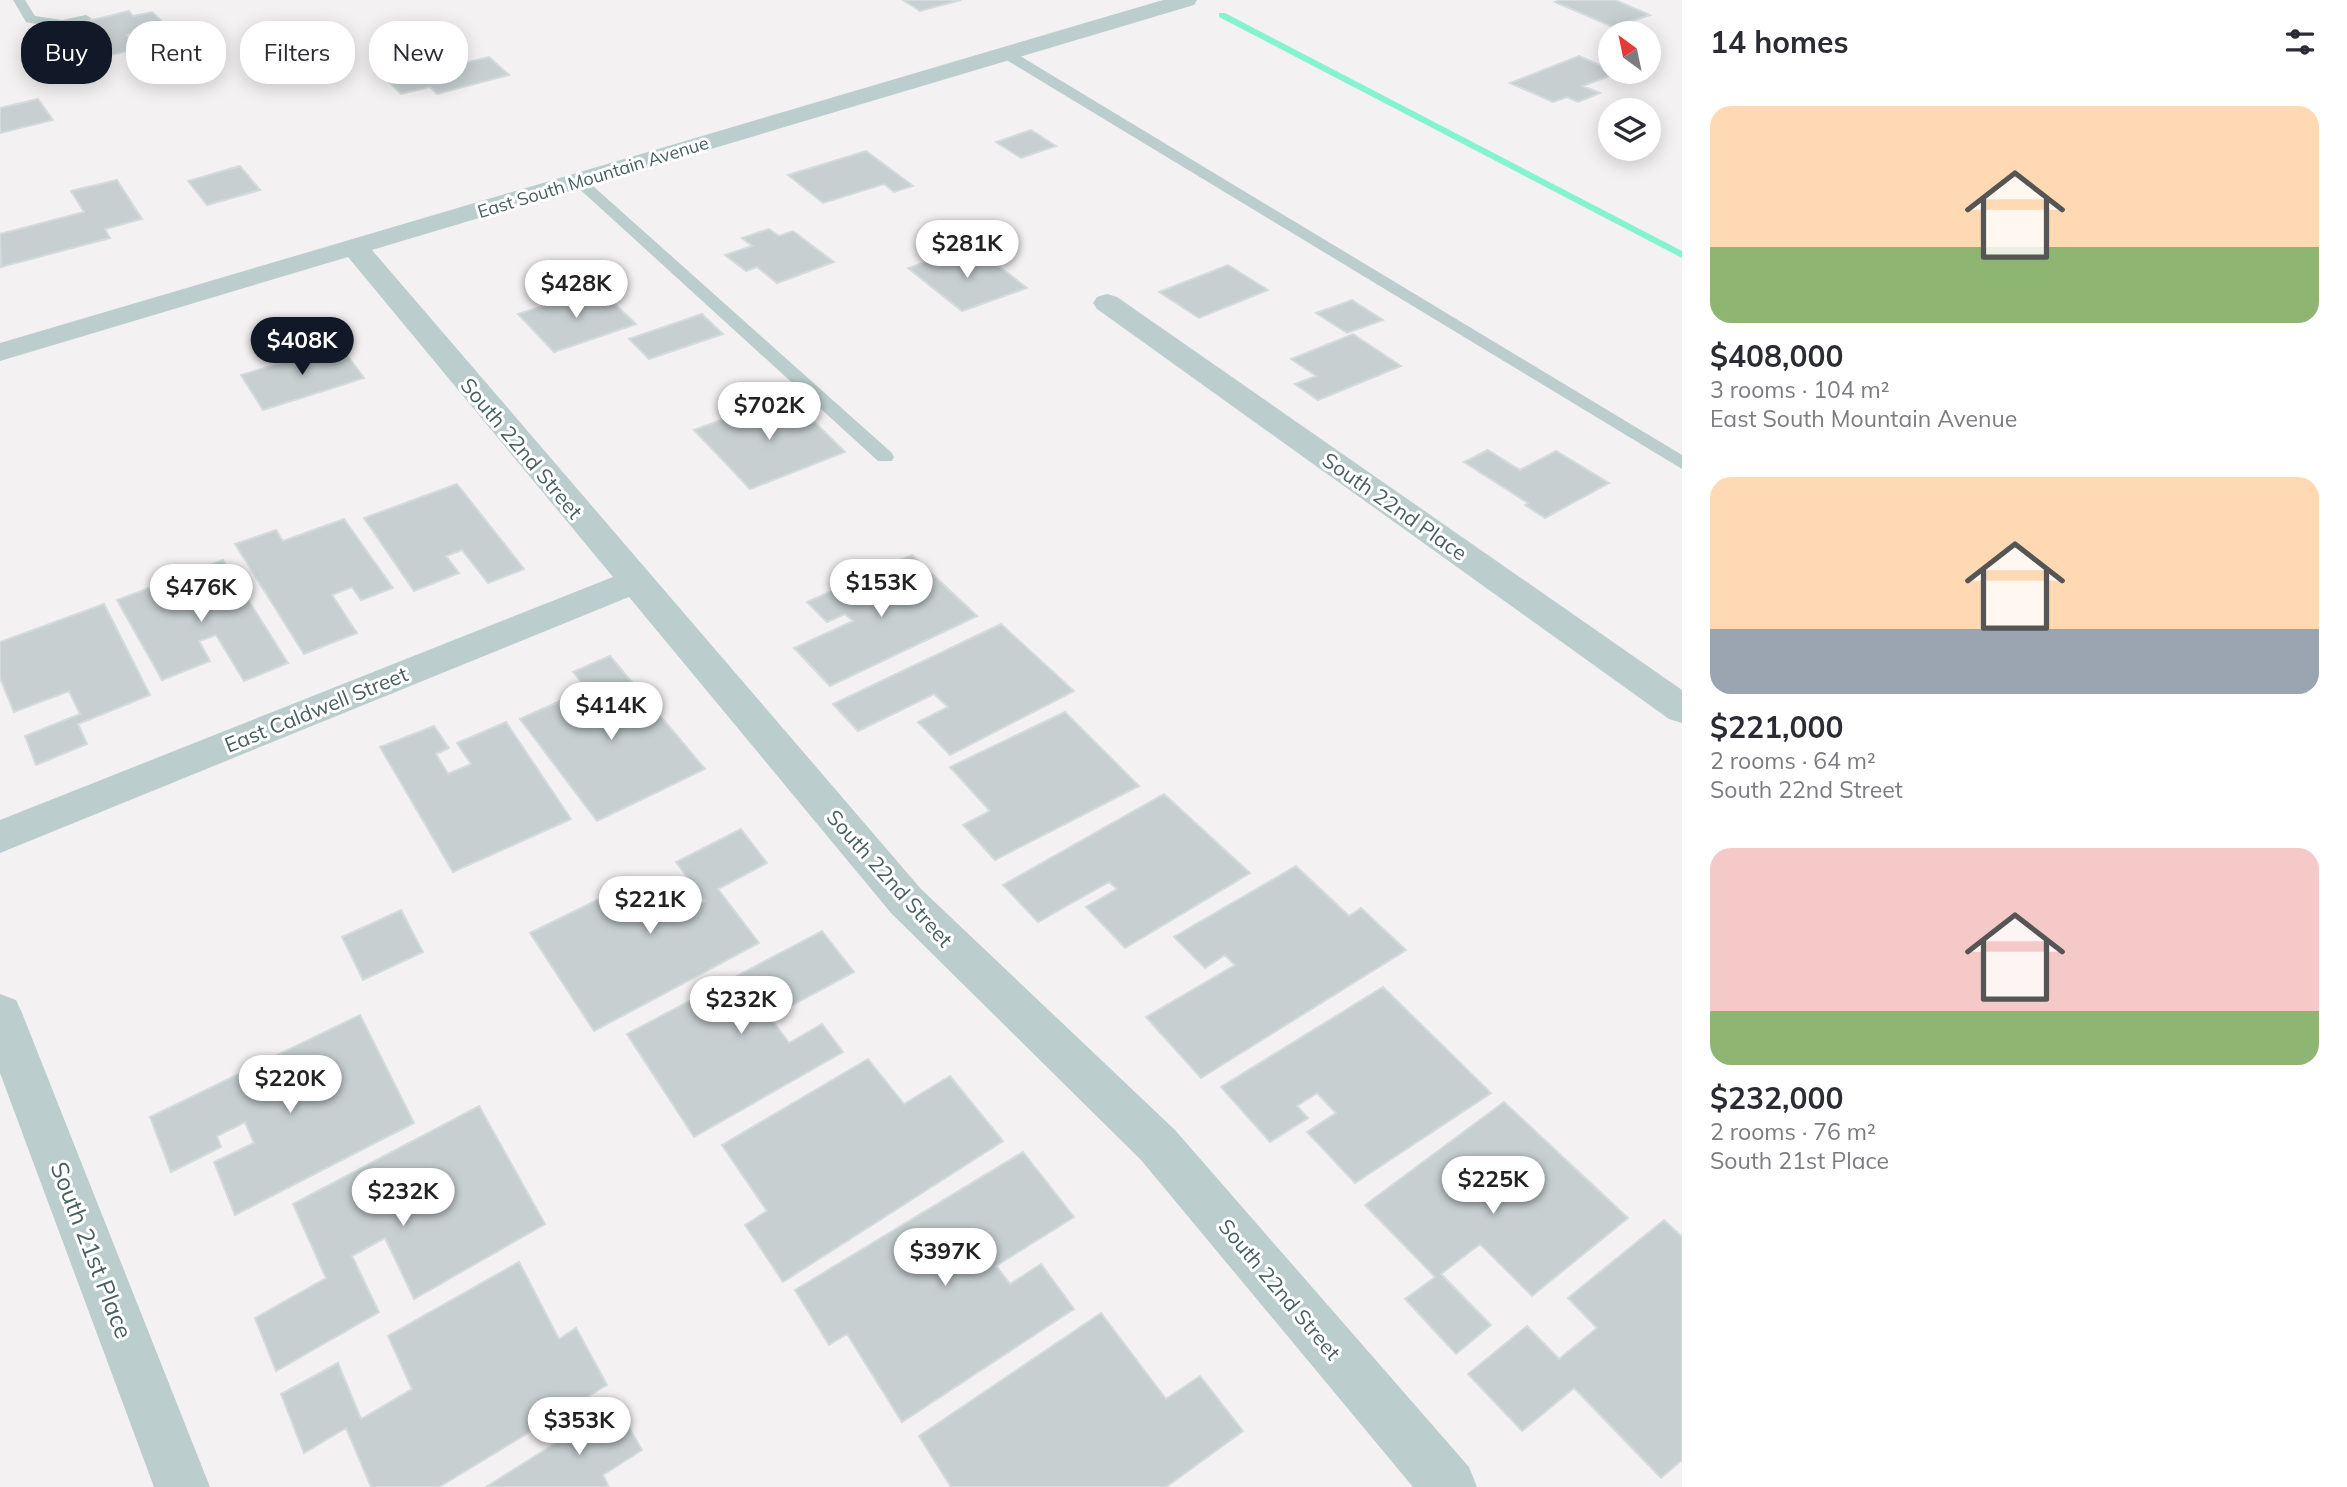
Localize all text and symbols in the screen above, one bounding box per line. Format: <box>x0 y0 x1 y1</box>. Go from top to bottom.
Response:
chip: Buy <box>21 21 112 84</box>
chip: Rent <box>126 21 226 84</box>
chip: Filters <box>240 21 355 84</box>
chip: New <box>369 21 468 84</box>
north arrow <box>1598 21 1661 84</box>
map controls <box>1598 21 1661 161</box>
text: 14 homes <box>1710 23 1849 61</box>
icon: filters <box>2281 23 2319 61</box>
button: layers <box>1598 98 1661 161</box>
street label: East South Mountain Avenue <box>475 131 711 223</box>
icon: home <box>1952 152 2078 278</box>
pin: $281K <box>918 220 1016 280</box>
text: $281K <box>932 228 1002 257</box>
pin: $428K <box>527 260 625 320</box>
text: $428K <box>541 268 611 297</box>
pin: $408K <box>253 318 351 377</box>
text: $408K <box>267 325 337 354</box>
text: $408,000 <box>1710 337 1843 375</box>
street label: South 22nd Street <box>455 372 589 524</box>
text: 3 rooms · 104 m² <box>1710 375 1890 404</box>
pin: $702K <box>720 382 818 442</box>
text: $702K <box>734 390 804 419</box>
text: East South Mountain Avenue <box>1710 404 2017 433</box>
street label: South 22nd Place <box>1318 446 1472 566</box>
icon: home <box>1952 523 2078 649</box>
pin: $153K <box>832 560 930 619</box>
pin: $476K <box>152 564 250 624</box>
text: $153K <box>846 567 916 596</box>
text: $476K <box>166 572 236 601</box>
street label: East Caldwell Street <box>221 660 411 758</box>
pin: $414K <box>562 682 660 742</box>
text: $414K <box>576 690 646 719</box>
text: $221,000 <box>1710 708 1843 746</box>
text: 2 rooms · 64 m² <box>1710 746 1876 775</box>
text: South 22nd Street <box>1710 775 1903 804</box>
street label: South 22nd Street <box>821 804 959 952</box>
pin: $221K <box>601 876 699 936</box>
text: $221K <box>615 884 685 913</box>
icon: home <box>1952 894 2078 1020</box>
pin: $232K <box>692 976 790 1036</box>
text: $232K <box>706 984 776 1013</box>
pin: $220K <box>241 1056 339 1115</box>
text: $220K <box>255 1063 325 1092</box>
text: $232,000 <box>1710 1079 1843 1117</box>
text: 2 rooms · 76 m² <box>1710 1117 1876 1146</box>
text: South 21st Place <box>1710 1146 1889 1175</box>
pin: $225K <box>1444 1156 1542 1216</box>
street label: South 21st Place <box>45 1157 139 1343</box>
text: $225K <box>1458 1164 1528 1193</box>
pin: $232K <box>354 1168 452 1228</box>
text: $232K <box>368 1176 438 1205</box>
street label: South 22nd Street <box>1213 1213 1347 1365</box>
pin: $397K <box>896 1228 994 1288</box>
text: $397K <box>910 1236 980 1265</box>
pin: $353K <box>530 1398 628 1457</box>
text: $353K <box>544 1405 614 1434</box>

